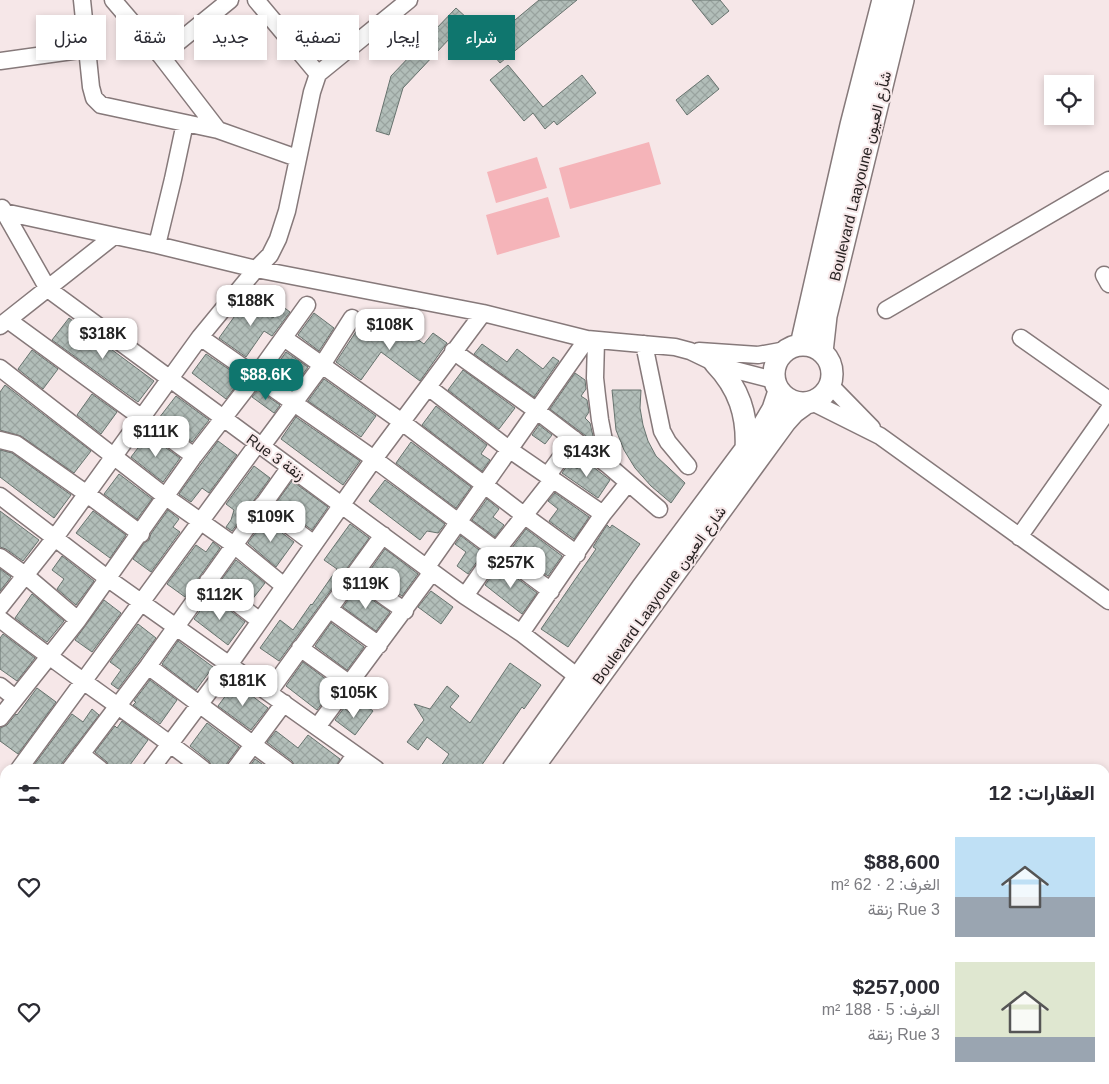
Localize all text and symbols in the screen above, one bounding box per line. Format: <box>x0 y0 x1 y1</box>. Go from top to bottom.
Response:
chip: منزل <box>36 15 106 60</box>
chip: شقة <box>116 15 184 60</box>
chip: جديد <box>194 15 267 60</box>
chip: تصفية <box>277 15 359 60</box>
chip: إيجار <box>369 15 438 60</box>
chip: شراء <box>448 15 515 60</box>
street label: Boulevard Laayoune شأرع العيون <box>826 69 897 283</box>
map controls <box>1044 75 1094 125</box>
button: locate <box>1044 75 1094 125</box>
pin: $188K <box>216 284 286 327</box>
text: $188K <box>227 292 275 309</box>
pin: $108K <box>355 308 425 351</box>
text: $108K <box>366 316 414 333</box>
pin: $318K <box>68 318 138 360</box>
text: $318K <box>79 325 127 342</box>
pin: $88.6K <box>225 358 307 401</box>
text: $88.6K <box>240 366 292 383</box>
pin: $111K <box>121 416 191 458</box>
text: $111K <box>133 423 179 440</box>
street label: Rue 3 زنقة <box>243 430 308 485</box>
pin: $143K <box>552 436 622 478</box>
text: $143K <box>563 443 611 460</box>
pin: $109K <box>236 500 306 543</box>
street label: Boulevard Laayoune شارع العيون <box>589 503 732 689</box>
text: $109K <box>247 508 295 525</box>
pin: $257K <box>476 546 546 589</box>
text: $257K <box>487 554 535 571</box>
pin: $119K <box>331 568 401 610</box>
text: $119K <box>343 575 389 592</box>
pin: $112K <box>185 578 255 621</box>
text: $112K <box>197 586 243 603</box>
pin: $181K <box>208 664 278 707</box>
text: $181K <box>219 672 267 689</box>
pin: $105K <box>319 676 389 719</box>
text: $105K <box>330 684 378 701</box>
icon: filters <box>15 780 43 808</box>
text: العقارات: 12 <box>988 781 1095 804</box>
text: $88,600 <box>864 850 940 873</box>
icon: home <box>995 857 1055 917</box>
icon: heart <box>15 873 43 901</box>
text: الغرف: 2 · 62 m² <box>831 876 940 893</box>
text: Rue 3 زنقة <box>868 901 940 918</box>
text: $257,000 <box>852 975 940 998</box>
icon: home <box>995 982 1055 1042</box>
icon: heart <box>15 998 43 1026</box>
text: الغرف: 5 · 188 m² <box>822 1001 940 1018</box>
text: Rue 3 زنقة <box>868 1026 940 1043</box>

